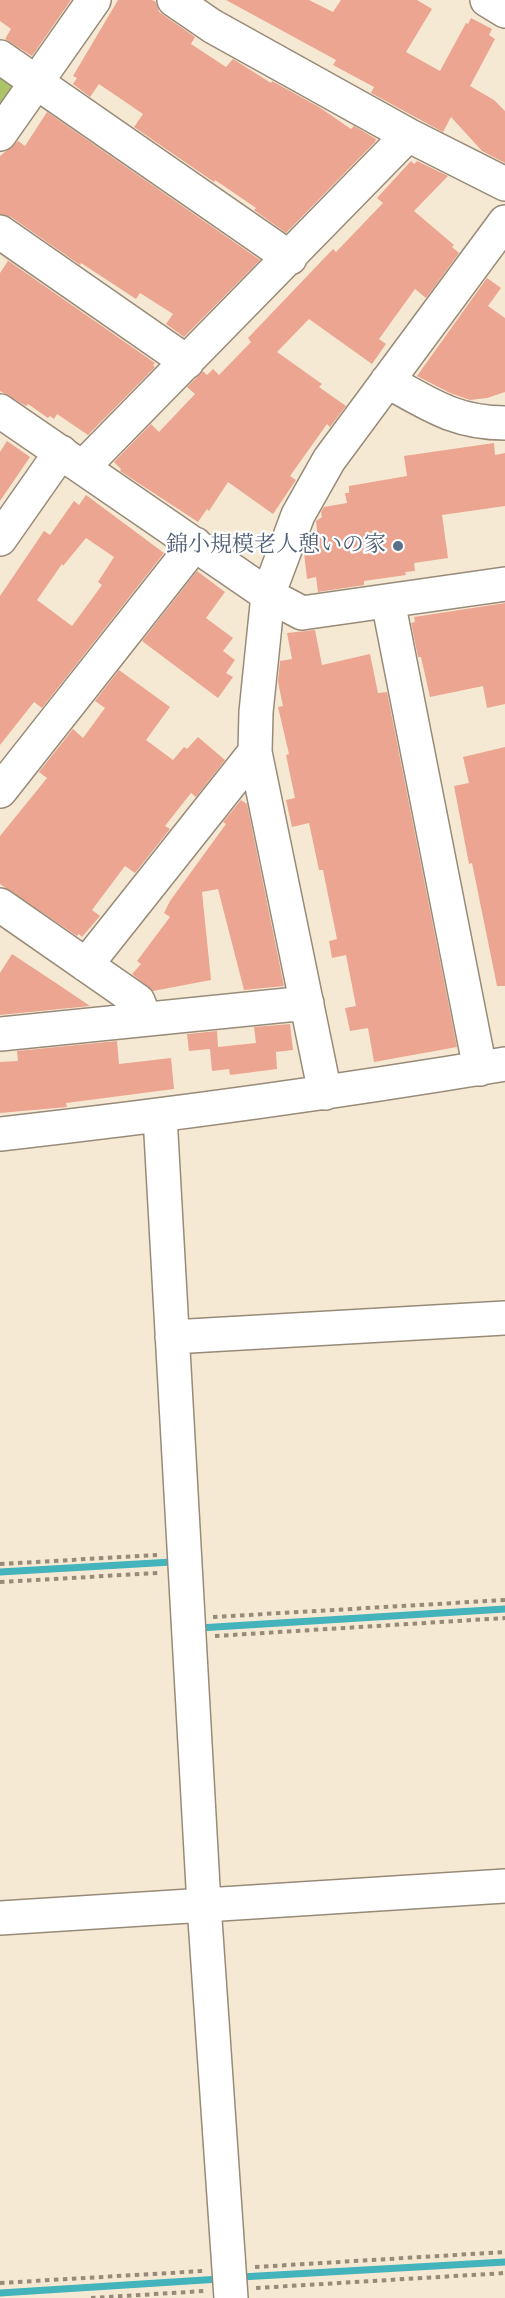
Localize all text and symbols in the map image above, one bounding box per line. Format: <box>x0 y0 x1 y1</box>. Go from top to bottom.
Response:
place label: 錦小規模老人憩いの家 <box>166 533 386 559</box>
marker: 錦小規模老人憩いの家 <box>391 539 405 553</box>

